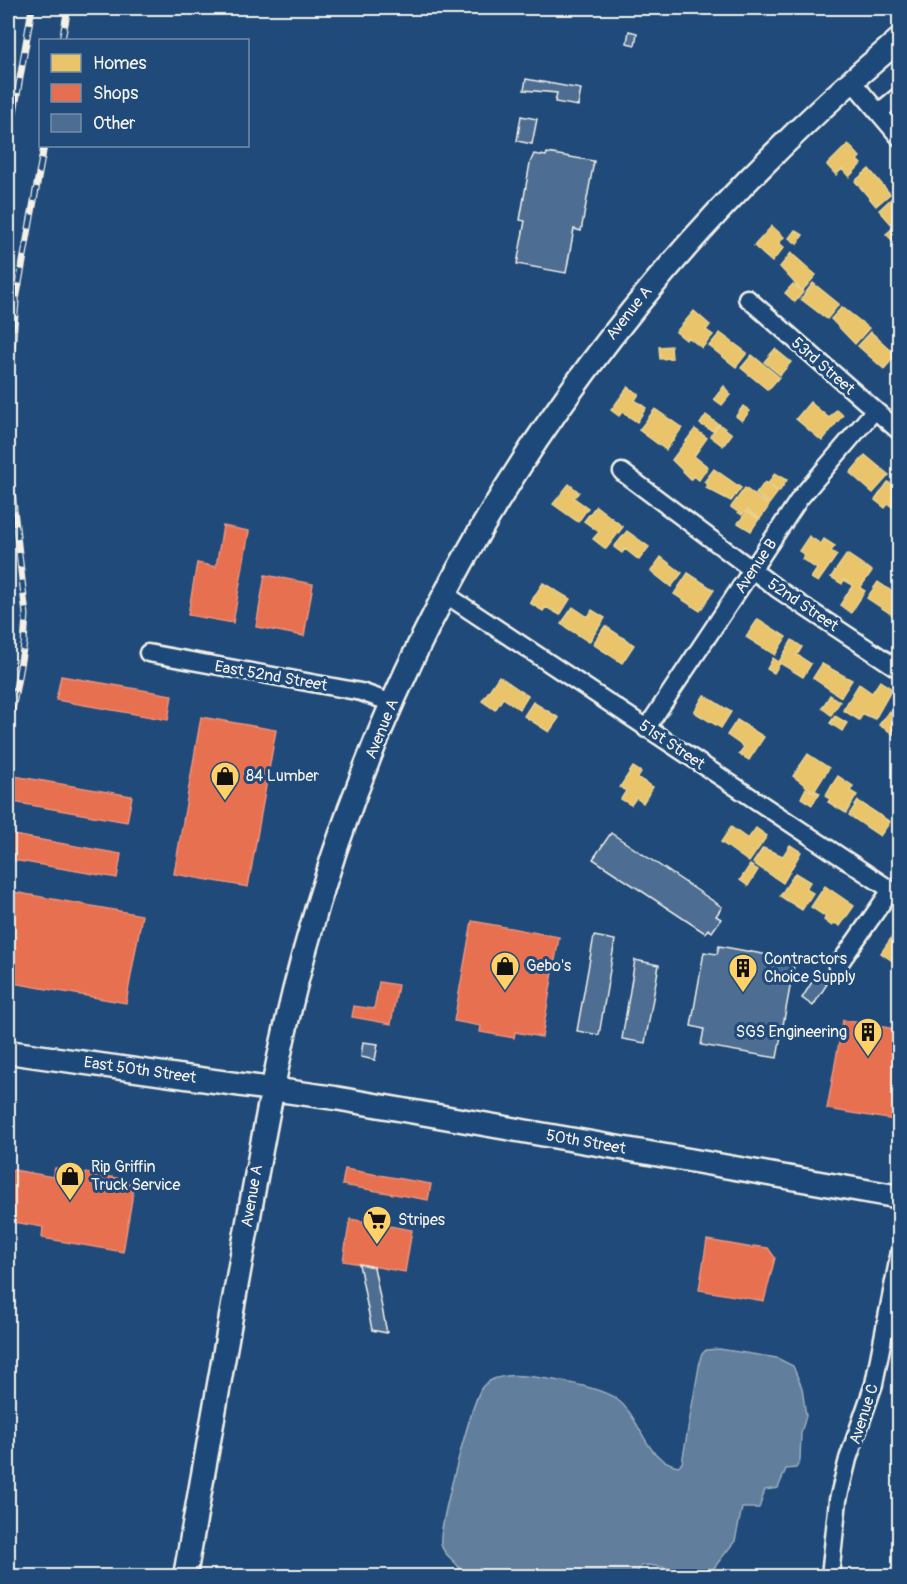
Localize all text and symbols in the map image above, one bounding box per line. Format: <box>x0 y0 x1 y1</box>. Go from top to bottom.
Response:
legend <box>39 39 249 147</box>
text: Homes <box>93 52 146 75</box>
text: Shops <box>93 82 138 105</box>
text: Other <box>93 112 136 135</box>
street label: Avenue A <box>602 282 656 344</box>
street label: 53rd Street <box>787 333 859 399</box>
street label: Avenue B <box>730 535 782 597</box>
street label: 52nd Street <box>764 574 843 636</box>
street label: East 52nd Street <box>213 656 330 696</box>
street label: Avenue A <box>361 696 403 762</box>
street label: 51st Street <box>635 716 709 775</box>
shop icon: 84 Lumber <box>209 760 241 802</box>
place label: 84 Lumber <box>246 766 319 786</box>
place label: Contractors Choice Supply <box>764 949 856 987</box>
shop icon: Gebo's <box>489 950 521 992</box>
building icon: Contractors Choice Supply <box>727 952 759 994</box>
place label: Gebo's <box>526 956 571 976</box>
building icon: SGS Engineering <box>852 1016 884 1058</box>
place label: SGS Engineering <box>736 1022 847 1042</box>
street label: East 50th Street <box>83 1052 198 1088</box>
street label: 50th Street <box>545 1125 628 1159</box>
place label: Rip Griffin Truck Service <box>91 1157 181 1195</box>
shop icon: Rip Griffin Truck Service <box>54 1160 86 1202</box>
street label: Avenue A <box>237 1163 267 1229</box>
supermarket icon: Stripes <box>361 1204 393 1246</box>
place label: Stripes <box>398 1210 445 1230</box>
street label: Avenue C <box>845 1381 883 1447</box>

